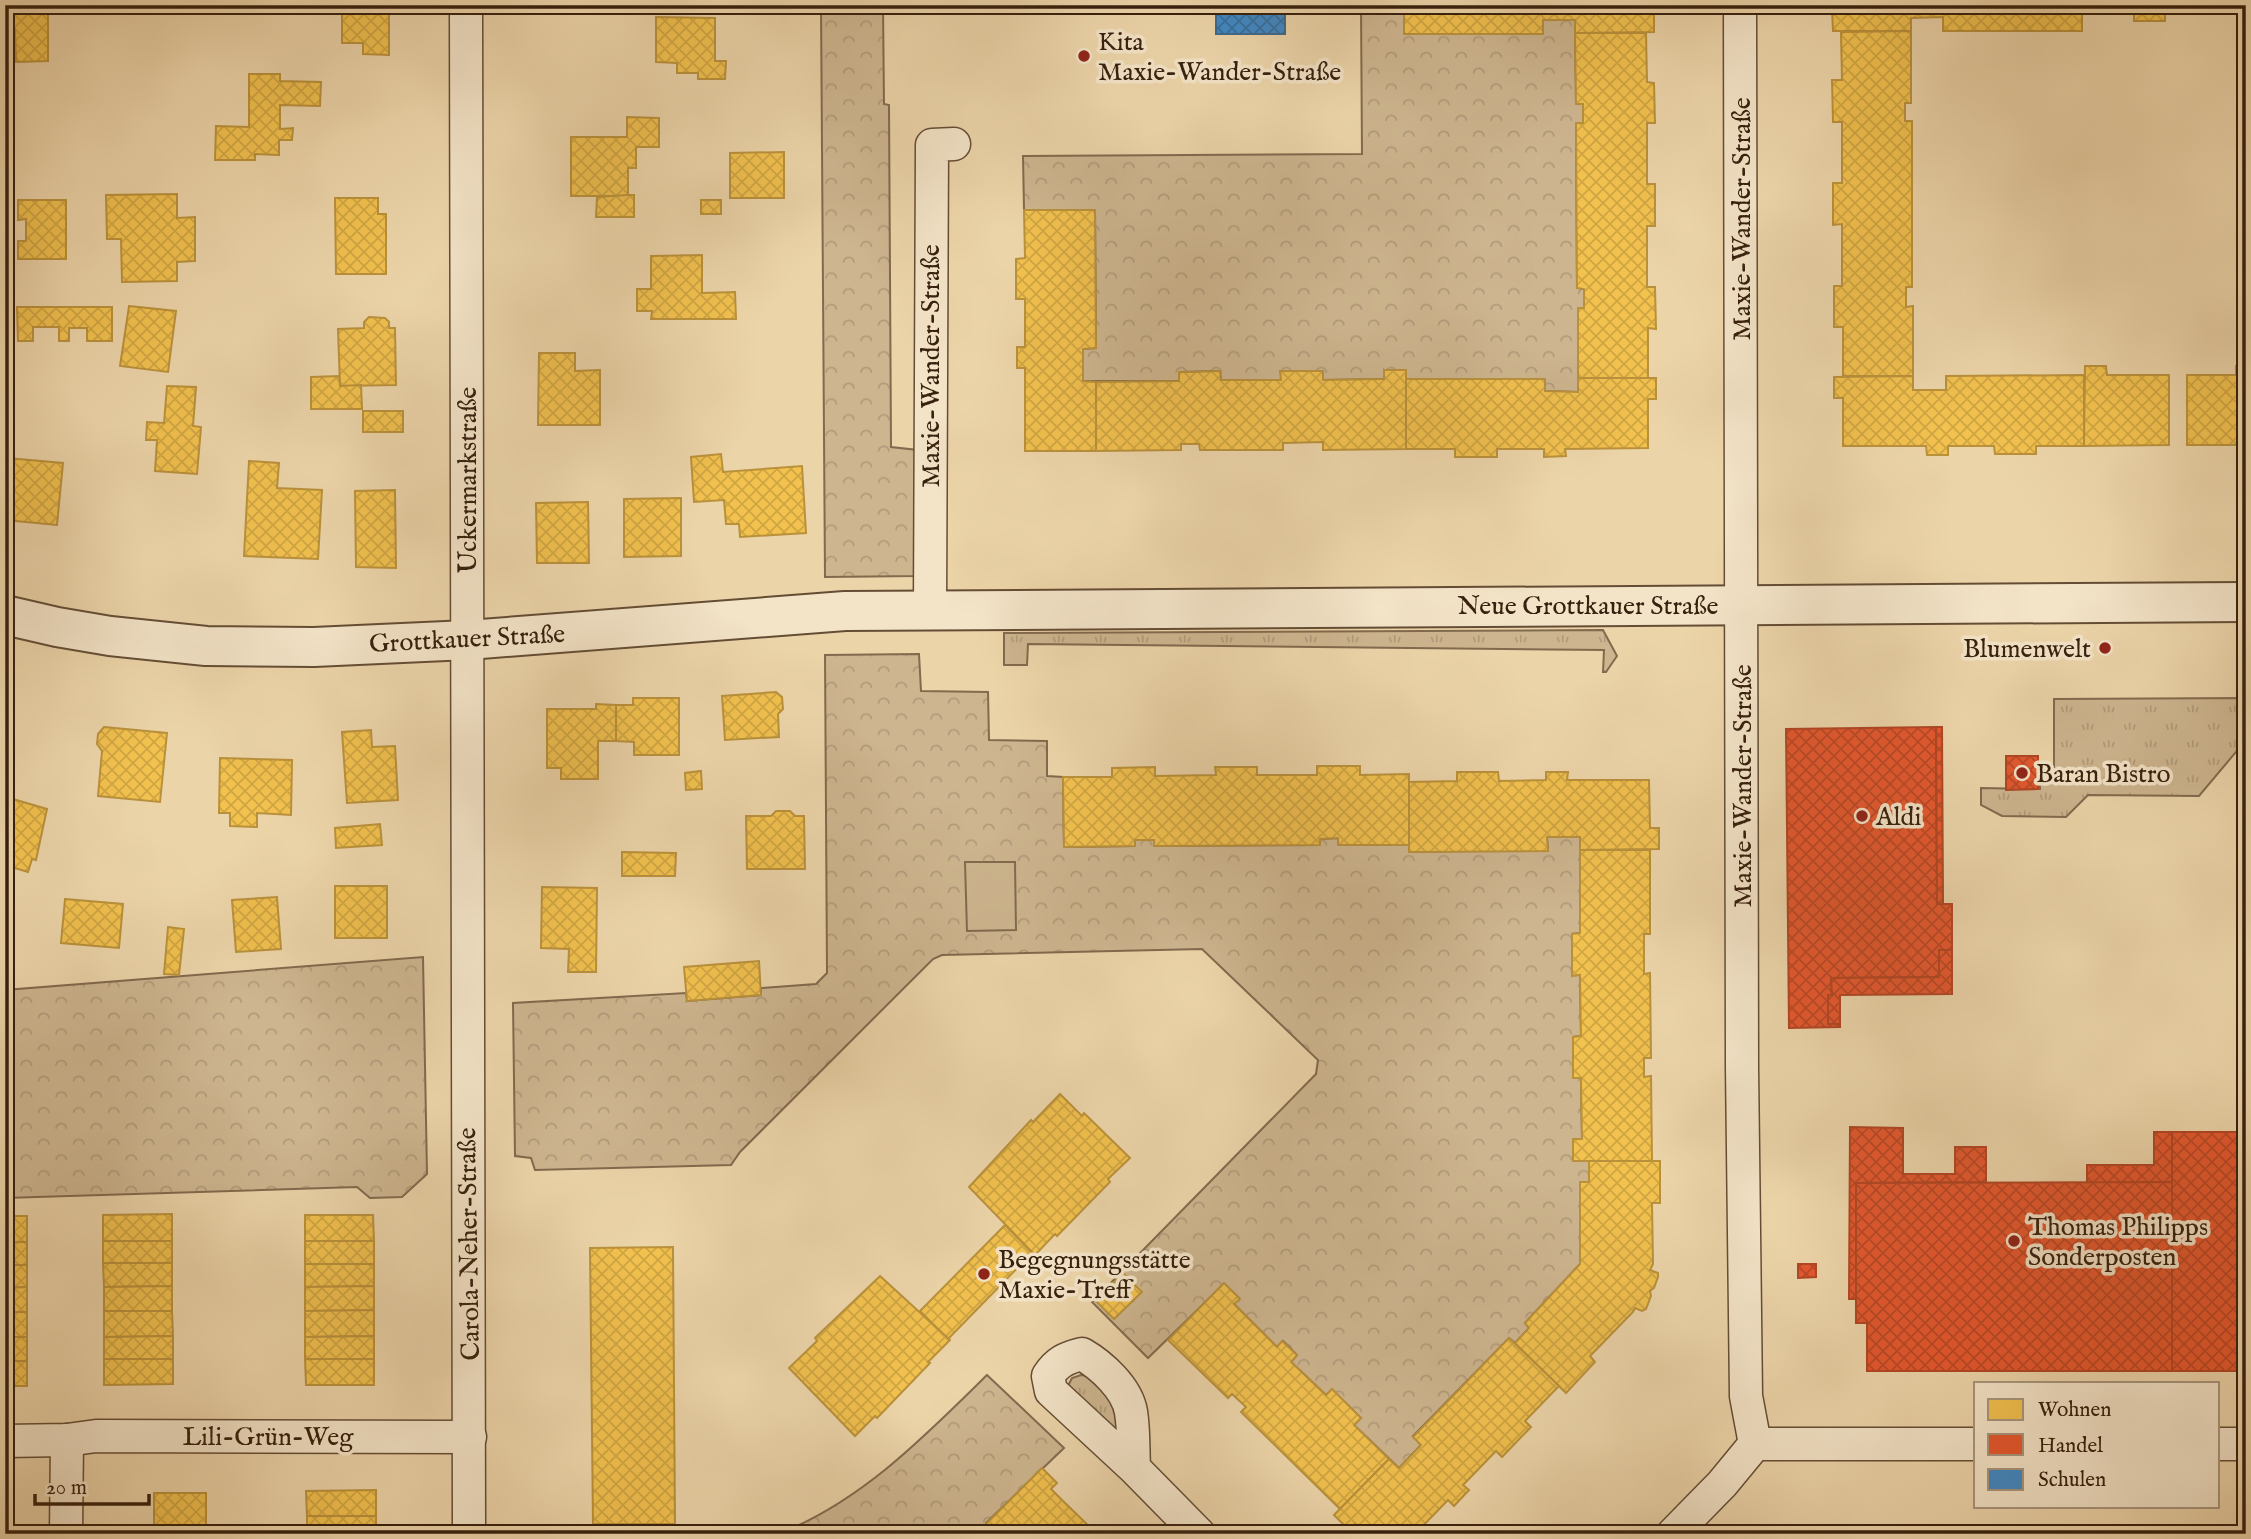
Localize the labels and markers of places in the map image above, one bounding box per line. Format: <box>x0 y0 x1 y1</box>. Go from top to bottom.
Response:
place label: Kita Maxie-Wander-Straße <box>1098 26 1341 89</box>
marker: Kita Maxie-Wander-Straße <box>1076 48 1092 64</box>
place label: Blumenwelt <box>1963 633 2091 666</box>
marker: Blumenwelt <box>2097 640 2113 656</box>
place label: Baran Bistro <box>2036 758 2171 791</box>
marker: Baran Bistro <box>2014 765 2030 781</box>
place label: Aldi <box>1875 801 1921 834</box>
marker: Aldi <box>1854 808 1870 824</box>
place label: Thomas Philipps Sonderposten <box>2028 1211 2208 1274</box>
marker: Thomas Philipps Sonderposten <box>2006 1233 2022 1249</box>
place label: Begegnungsstätte Maxie-Treff <box>998 1244 1191 1307</box>
marker: Begegnungsstätte Maxie-Treff <box>976 1266 992 1282</box>

